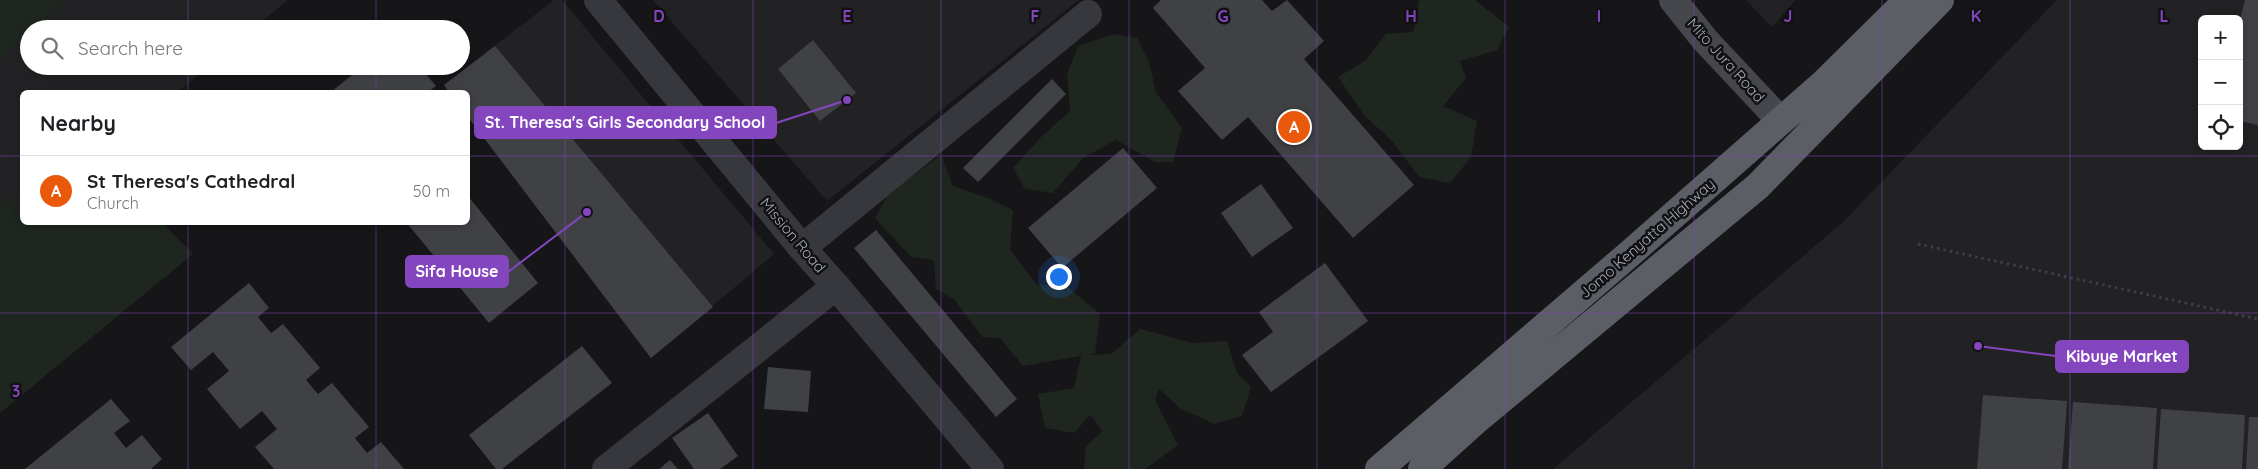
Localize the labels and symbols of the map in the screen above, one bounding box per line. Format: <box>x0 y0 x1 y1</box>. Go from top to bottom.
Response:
text: D <box>653 6 665 26</box>
text: E <box>842 6 852 26</box>
text: F <box>1031 6 1040 26</box>
text: G <box>1217 6 1229 26</box>
text: H <box>1405 6 1417 26</box>
text: I <box>1597 6 1601 26</box>
text: J <box>1784 6 1792 26</box>
text: K <box>1971 6 1981 26</box>
text: L <box>2160 6 2169 26</box>
street label: Mito Jura Road <box>1683 14 1769 106</box>
callout: St. Theresa's Girls Secondary School <box>475 107 776 138</box>
pin: A <box>1278 108 1310 146</box>
text: St. Theresa's Girls Secondary School <box>485 112 765 132</box>
street label: Jomo Kenyatta Highway <box>1575 174 1719 302</box>
street label: Mission Road <box>756 194 830 276</box>
callout: Sifa House <box>406 256 508 287</box>
text: Sifa House <box>416 261 498 281</box>
your location <box>1046 264 1072 290</box>
callout: Kibuye Market <box>2056 341 2188 372</box>
text: Kibuye Market <box>2066 346 2178 366</box>
text: 3 <box>12 381 20 401</box>

